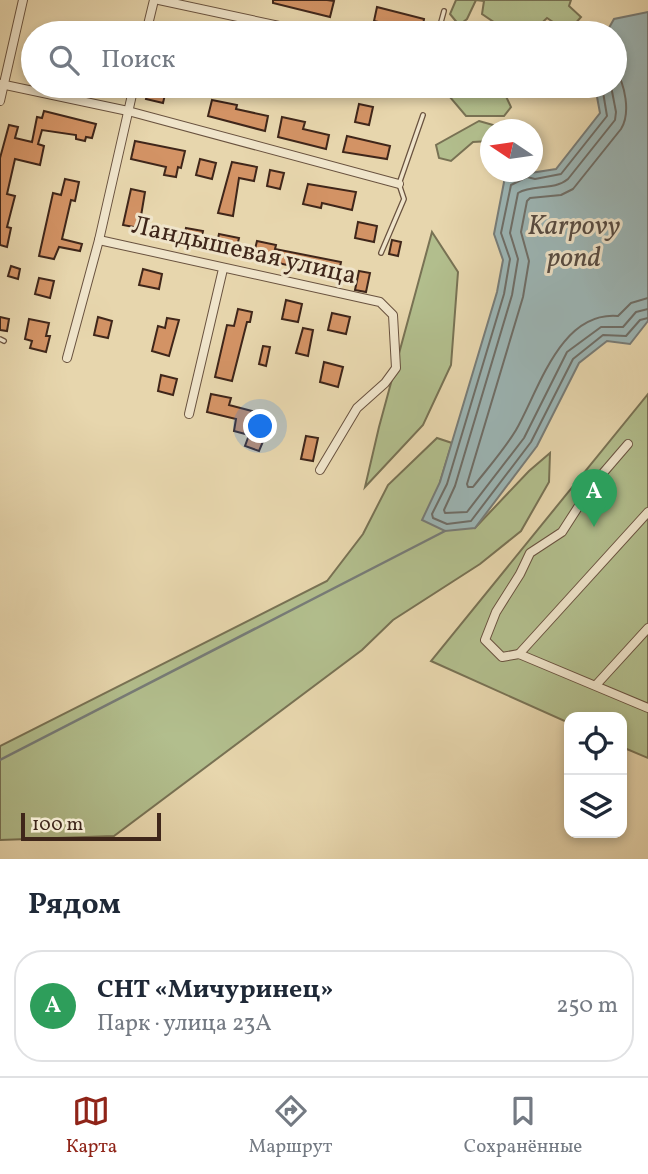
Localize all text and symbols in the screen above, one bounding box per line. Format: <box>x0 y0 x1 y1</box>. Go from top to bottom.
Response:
search box <box>21 21 627 98</box>
icon: search <box>45 41 83 79</box>
text: Поиск <box>101 42 175 78</box>
north arrow <box>480 119 543 182</box>
water label: Karpovy pond <box>527 207 621 278</box>
street label: Ландышевая улица <box>128 208 360 294</box>
your location <box>243 409 277 443</box>
pin: A <box>571 469 617 527</box>
map controls <box>564 712 627 838</box>
button: locate <box>564 712 627 775</box>
button: layers <box>564 775 627 838</box>
scale bar <box>21 810 161 842</box>
text: 100 m <box>32 812 83 838</box>
text: Рядом <box>28 884 121 926</box>
text: СНТ «Мичуринец» <box>97 972 333 1008</box>
text: A <box>45 990 61 1022</box>
text: 250 m <box>556 990 618 1022</box>
text: Парк · улица 23А <box>97 1008 272 1040</box>
tab: Карта <box>66 1092 117 1160</box>
tab: Маршрут <box>249 1092 332 1160</box>
tab: Сохранённые <box>464 1092 582 1160</box>

